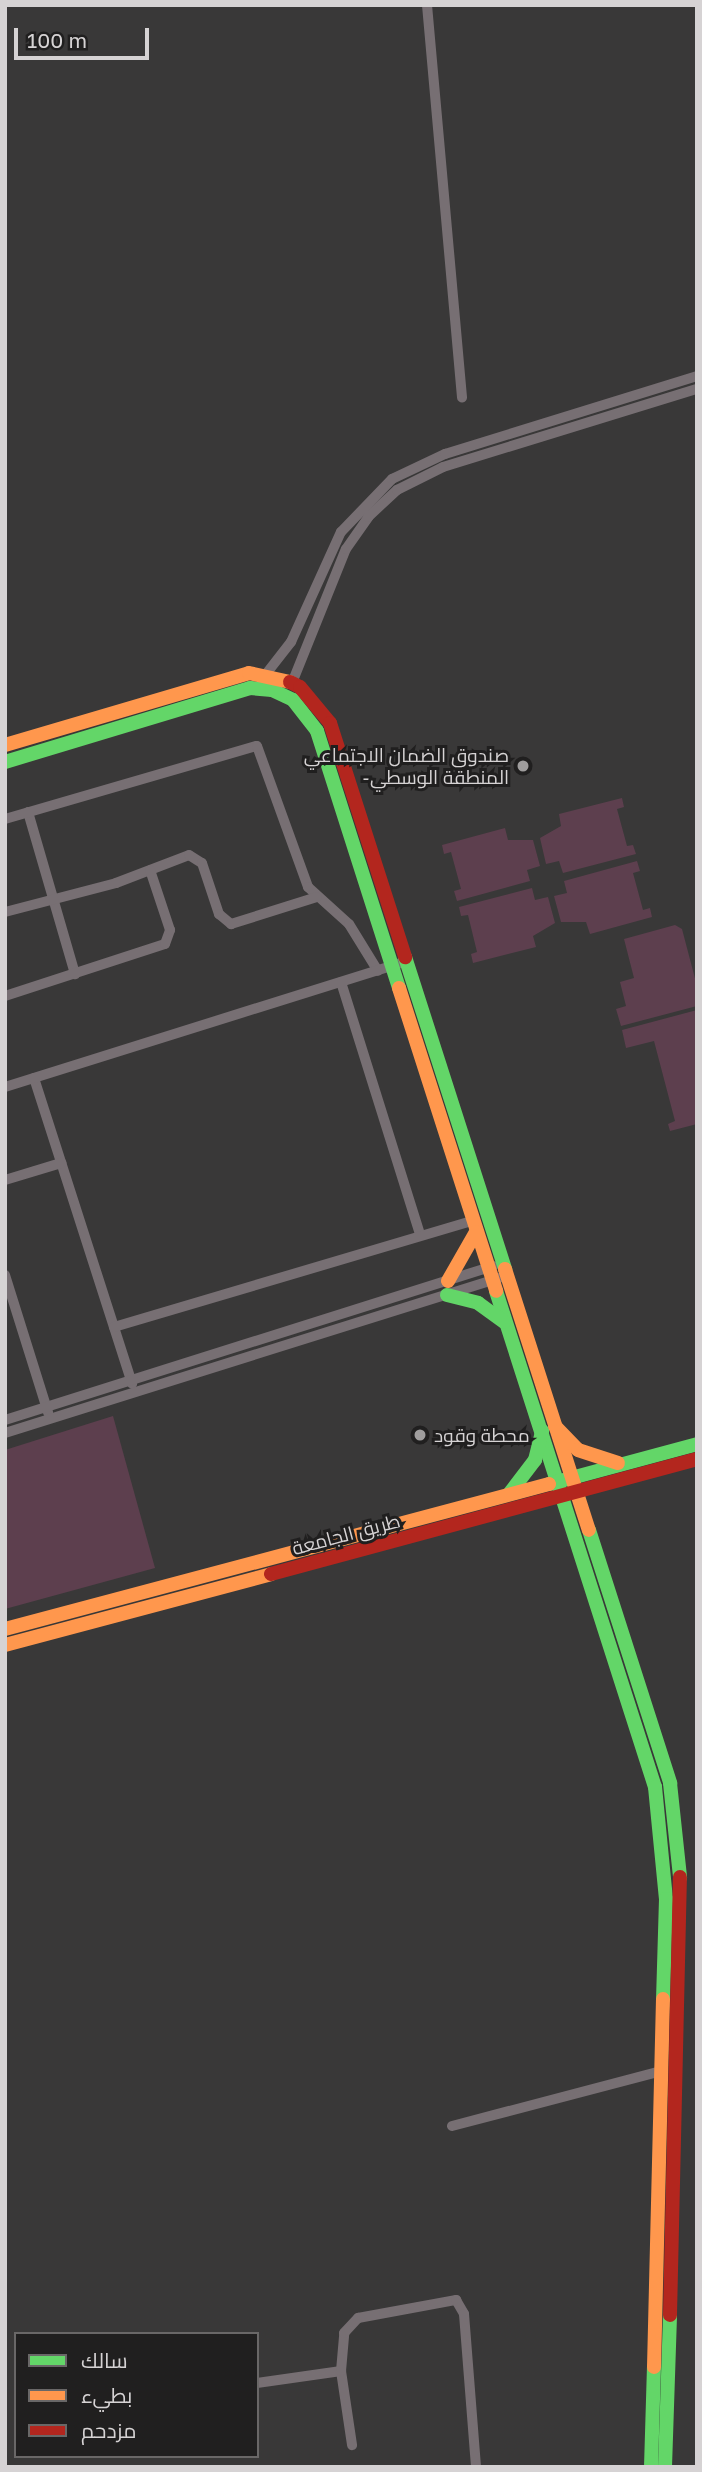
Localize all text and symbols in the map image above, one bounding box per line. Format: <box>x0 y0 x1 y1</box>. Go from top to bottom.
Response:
scale bar <box>18 14 152 58</box>
text: 100 m <box>27 27 87 53</box>
place label: صندوق الضمان الاجتماعي -المنطقة الوسطي <box>304 744 509 788</box>
marker: صندوق الضمان الاجتماعي -المنطقة الوسطي <box>515 758 531 774</box>
place label: محطة وقود <box>434 1424 530 1446</box>
marker: محطة وقود <box>412 1427 428 1443</box>
street label: طريق الجامعة <box>290 1509 402 1559</box>
legend <box>14 2332 259 2458</box>
text: سالك <box>81 2347 128 2373</box>
text: بطيء <box>81 2382 132 2408</box>
text: مزدحم <box>81 2417 136 2443</box>

